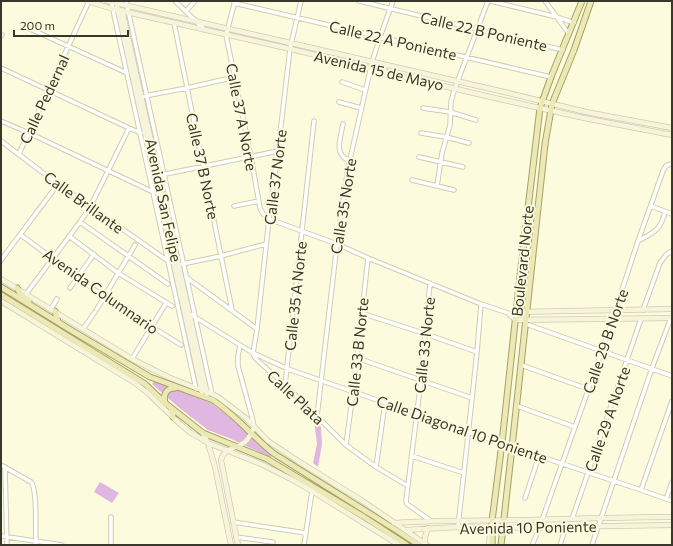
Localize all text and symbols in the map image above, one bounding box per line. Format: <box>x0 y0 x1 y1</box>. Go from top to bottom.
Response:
street label: Calle 22 B Poniente <box>419 8 549 54</box>
scale bar <box>14 12 128 38</box>
street label: Calle 22 A Poniente <box>328 17 459 63</box>
text: 200 m <box>20 18 55 32</box>
street label: Avenida 15 de Mayo <box>312 46 446 94</box>
street label: Calle Pedernal <box>15 52 73 146</box>
street label: Calle 37 A Norte <box>223 62 261 172</box>
street label: Calle 37 B Norte <box>183 111 223 221</box>
street label: Calle 37 Norte <box>260 128 290 226</box>
street label: Avenida San Felipe <box>142 137 186 263</box>
street label: Calle 35 Norte <box>327 157 359 255</box>
street label: Calle Brillante <box>41 167 127 237</box>
street label: Boulevard Norte <box>507 205 537 317</box>
street label: Calle 35 A Norte <box>280 240 310 352</box>
street label: Avenida Columnario <box>40 244 162 338</box>
street label: Calle 29 B Norte <box>579 286 631 396</box>
street label: Calle 33 Norte <box>410 296 438 394</box>
street label: Calle 33 B Norte <box>342 297 372 407</box>
street label: Calle 29 A Norte <box>581 364 633 474</box>
street label: Calle Plata <box>264 366 328 428</box>
street label: Calle Diagonal 10 Poniente <box>374 391 550 467</box>
street label: Avenida 10 Poniente <box>459 517 597 537</box>

